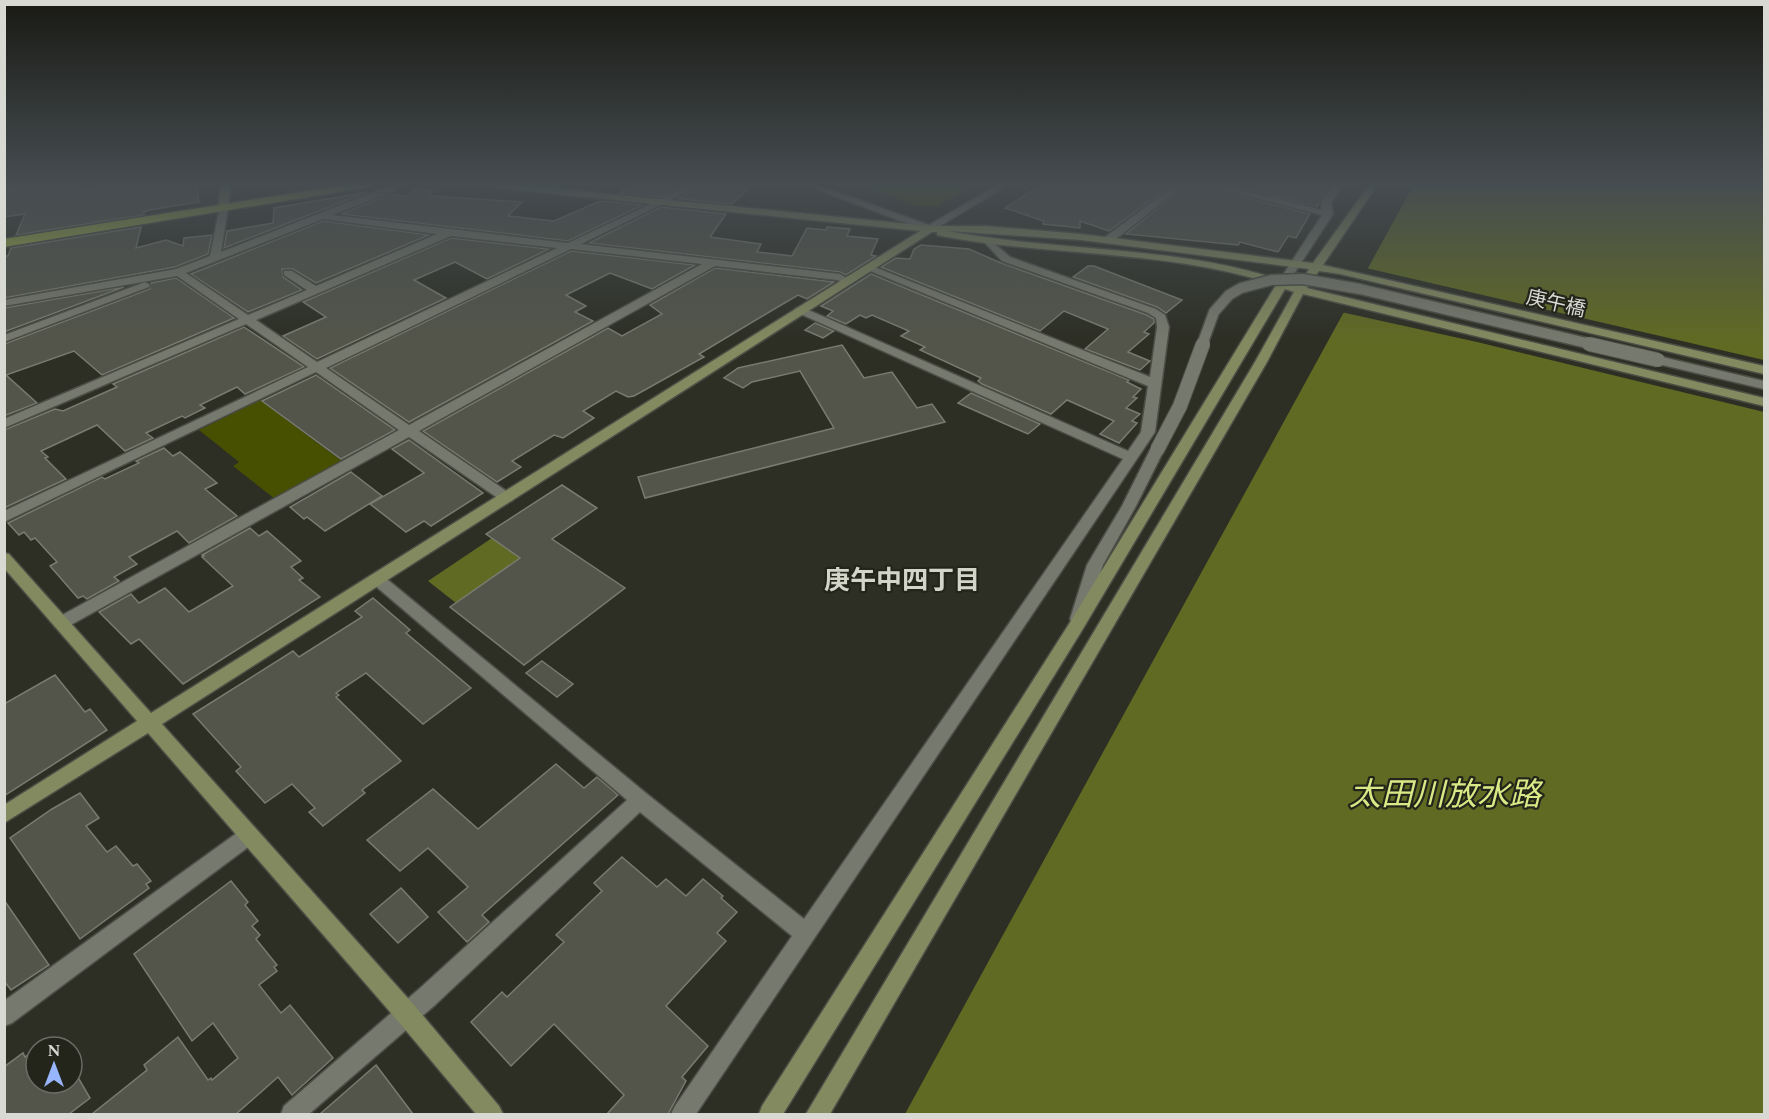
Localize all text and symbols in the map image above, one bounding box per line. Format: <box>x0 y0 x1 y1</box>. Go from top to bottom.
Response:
street label: 庚午橋 <box>1523 283 1588 325</box>
district label: 庚午中四丁目 <box>824 561 980 601</box>
water label: 太田川放水路 <box>1349 771 1544 820</box>
north arrow <box>24 1035 84 1095</box>
text: N <box>47 1039 61 1063</box>

